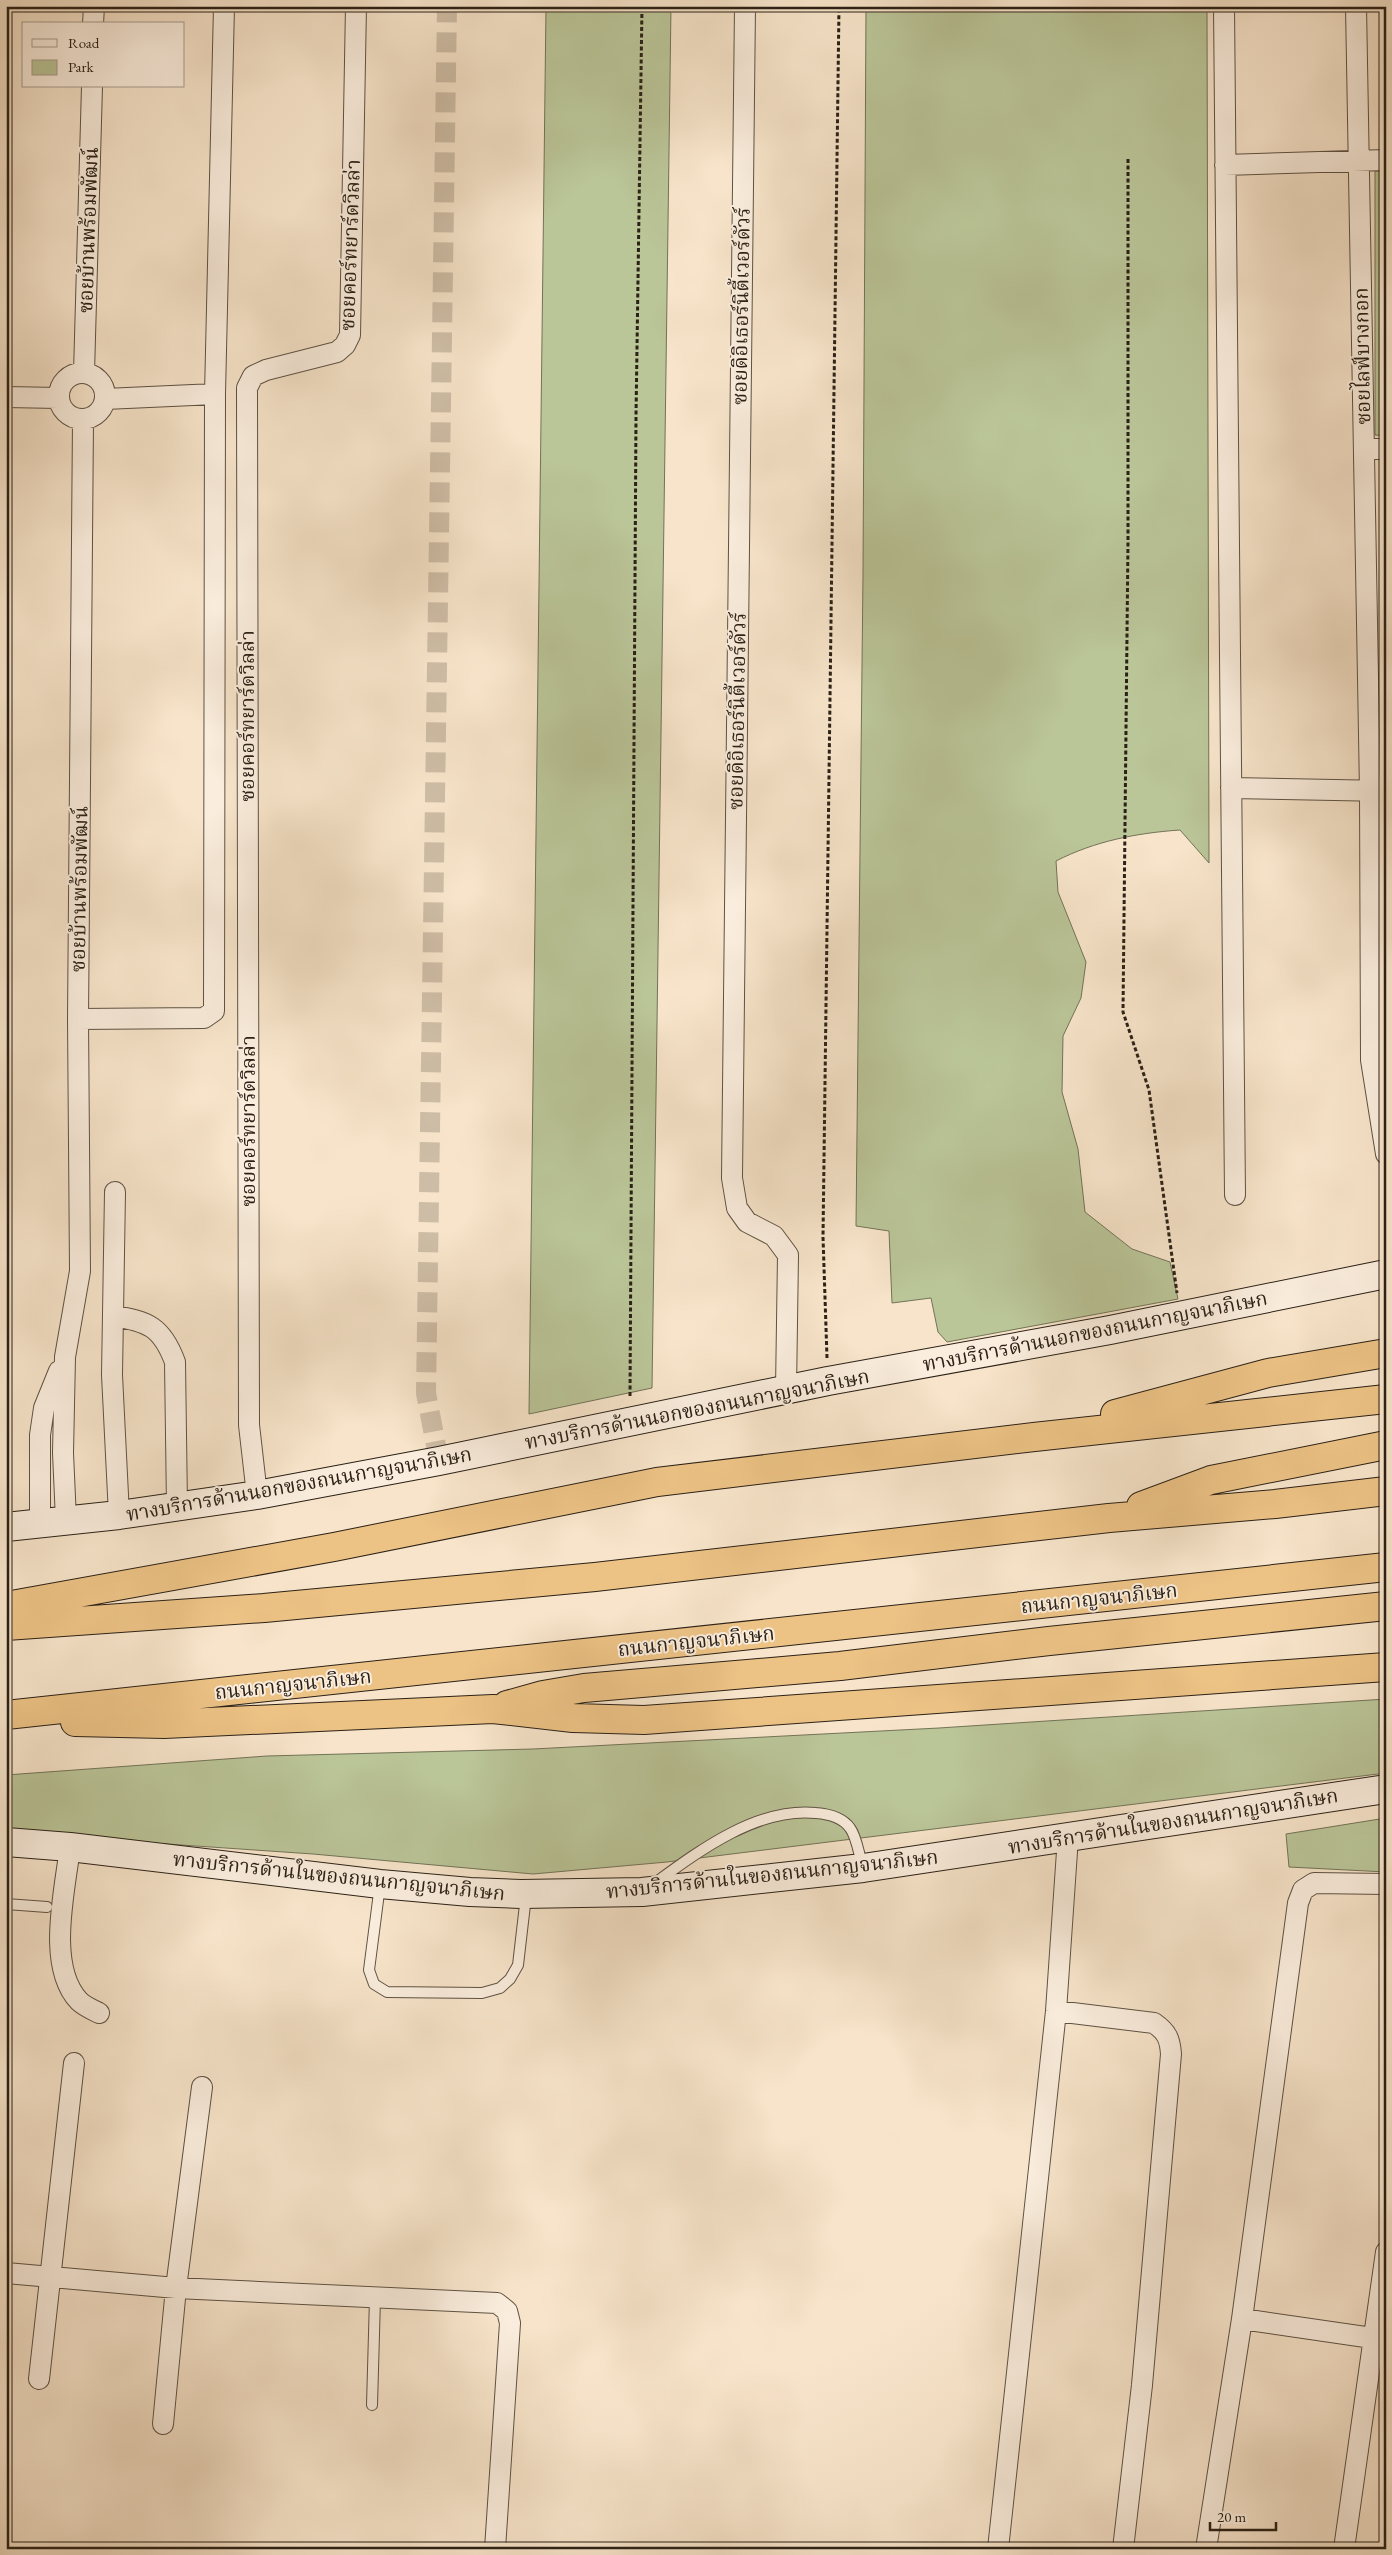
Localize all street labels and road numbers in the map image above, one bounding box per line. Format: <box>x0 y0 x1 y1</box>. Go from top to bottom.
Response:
street label: ซอยบ้านพร้อมพัฒน์ <box>72 146 104 314</box>
street label: ซอยคอร์ทยาร์ดวิลล่า <box>334 159 366 331</box>
street label: ซอยดิอิเธอร์นิตี้เวอร์ดัวร์ <box>724 206 756 405</box>
street label: ซอยไลฟ์บางกอก <box>1348 287 1376 425</box>
street label: ซอยดิอิเธอร์นิตี้เวอร์ดัวร์ <box>720 611 752 810</box>
street label: ซอยคอร์ทยาร์ดวิลล่า <box>234 630 260 802</box>
street label: ซอยบ้านพร้อมพัฒน์ <box>65 806 93 972</box>
street label: ซอยคอร์ทยาร์ดวิลล่า <box>235 1035 261 1207</box>
street label: ทางบริการด้านนอกของถนนกาญจนาภิเษก <box>920 1285 1270 1377</box>
street label: ทางบริการด้านนอกของถนนกาญจนาภิเษก <box>522 1363 872 1455</box>
street label: ทางบริการด้านนอกของถนนกาญจนาภิเษก <box>124 1441 474 1527</box>
street label: ถนนกาญจนาภิเษก <box>1019 1577 1179 1619</box>
street label: ถนนกาญจนาภิเษก <box>616 1620 776 1662</box>
street label: ถนนกาญจนาภิเษก <box>213 1663 373 1705</box>
street label: ทางบริการด้านในของถนนกาญจนาภิเษก <box>1006 1782 1340 1860</box>
street label: ทางบริการด้านในของถนนกาญจนาภิเษก <box>605 1844 939 1904</box>
street label: ทางบริการด้านในของถนนกาญจนาภิเษก <box>172 1846 506 1906</box>

